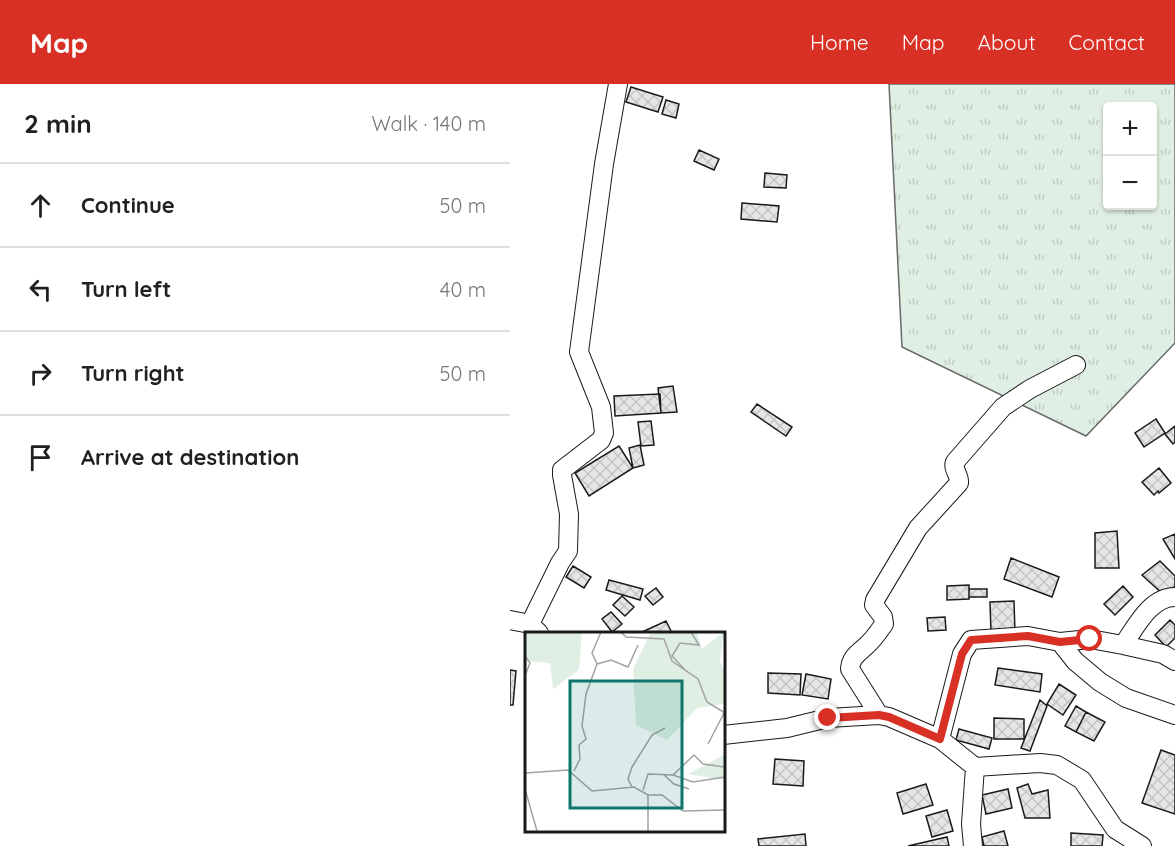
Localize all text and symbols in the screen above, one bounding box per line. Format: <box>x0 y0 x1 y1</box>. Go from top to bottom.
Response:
text: Map <box>30 25 88 60</box>
text: Home <box>810 29 869 55</box>
text: Map <box>902 29 945 55</box>
text: About <box>978 29 1036 55</box>
text: Contact <box>1069 29 1145 55</box>
map controls <box>1103 102 1157 210</box>
button: + <box>1103 102 1157 156</box>
text: 2 min <box>24 107 92 140</box>
text: Walk · 140 m <box>371 111 486 136</box>
button: − <box>1103 156 1157 210</box>
icon: ahead <box>24 189 57 222</box>
text: Continue <box>81 191 175 219</box>
text: 50 m <box>440 193 486 218</box>
icon: left <box>24 273 57 306</box>
text: Turn left <box>81 275 171 303</box>
text: 40 m <box>440 277 486 302</box>
icon: right <box>24 357 57 390</box>
text: Turn right <box>81 359 185 387</box>
text: 50 m <box>440 361 486 386</box>
icon: arrive <box>24 441 57 474</box>
text: Arrive at destination <box>81 443 299 471</box>
route start <box>1076 625 1102 651</box>
inset map <box>525 632 724 831</box>
route end <box>814 704 840 730</box>

